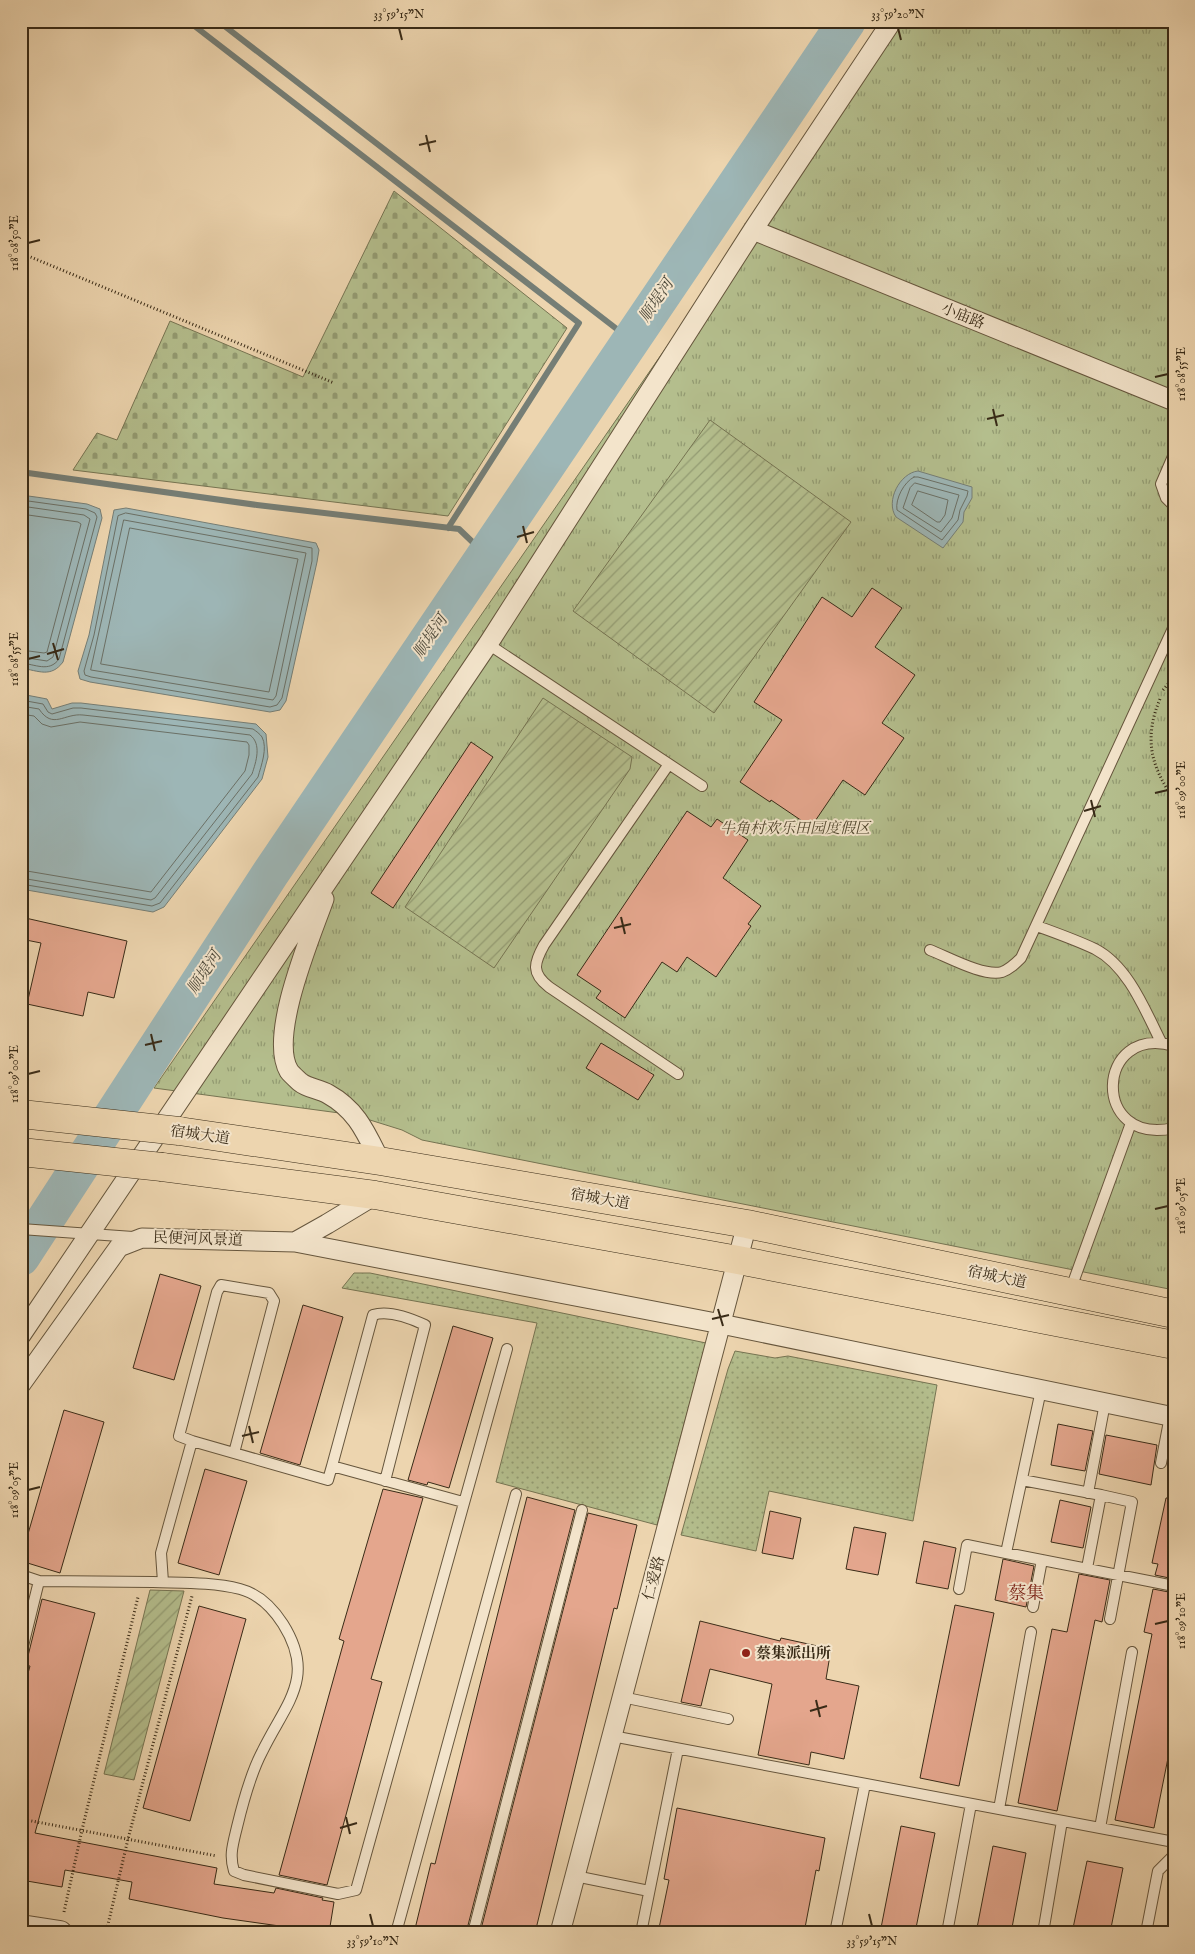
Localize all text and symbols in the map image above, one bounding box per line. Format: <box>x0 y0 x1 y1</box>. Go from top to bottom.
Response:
text: 33°59'15"N <box>374 7 425 22</box>
text: 33°59'20"N <box>871 7 925 22</box>
text: 118°08'50"E <box>7 215 22 271</box>
water label: 顺堤河 <box>635 273 680 326</box>
street label: 小庙路 <box>939 299 987 333</box>
text: 118°08'55"E <box>1174 347 1189 401</box>
water label: 顺堤河 <box>409 609 454 662</box>
text: 118°08'55"E <box>7 632 22 686</box>
text: 118°09'00"E <box>1174 761 1189 819</box>
park label: 牛角村欢乐田园度假区 <box>720 819 872 838</box>
water label: 顺堤河 <box>184 945 228 999</box>
text: 118°09'00"E <box>7 1045 22 1103</box>
street label: 宿城大道 <box>169 1121 231 1149</box>
text: 118°09'05"E <box>1174 1178 1189 1234</box>
street label: 宿城大道 <box>569 1184 631 1214</box>
street label: 民便河风景道 <box>153 1228 243 1250</box>
street label: 宿城大道 <box>966 1261 1028 1293</box>
text: 118°09'05"E <box>7 1462 22 1518</box>
street label: 仁爱路 <box>639 1554 669 1602</box>
district label: 蔡集 <box>1008 1583 1044 1606</box>
text: 118°09'10"E <box>1174 1593 1189 1649</box>
place label: 蔡集派出所 <box>756 1644 831 1663</box>
marker: 蔡集派出所 <box>740 1647 752 1659</box>
text: 33°59'10"N <box>347 1934 400 1949</box>
text: 33°59'15"N <box>847 1934 898 1949</box>

